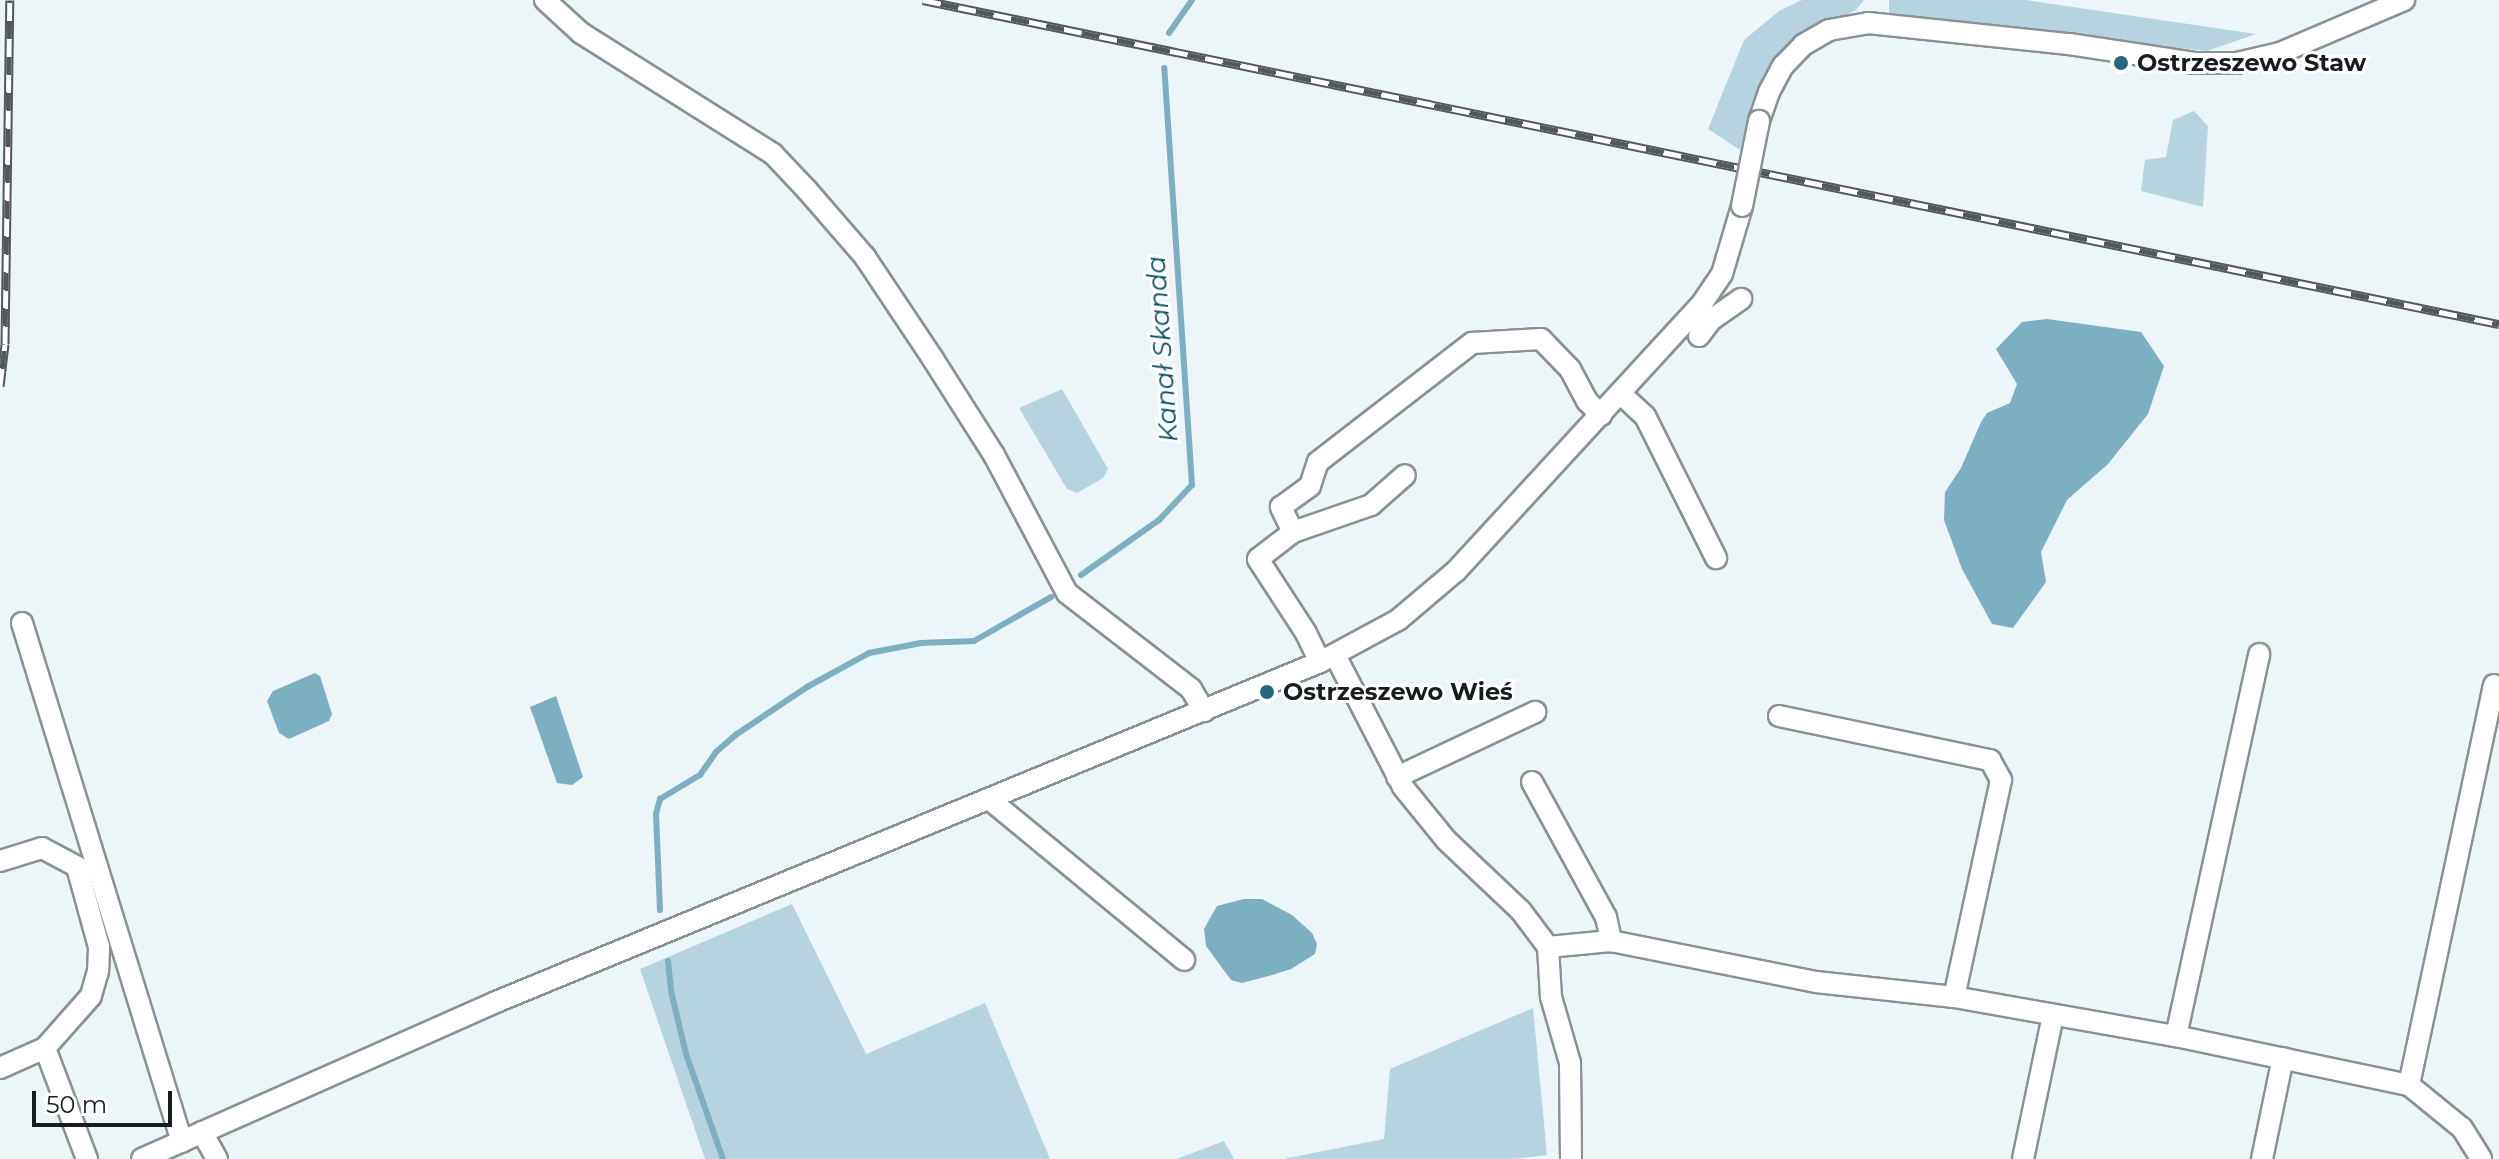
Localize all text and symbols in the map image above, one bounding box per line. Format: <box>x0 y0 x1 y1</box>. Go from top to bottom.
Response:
place label: Ostrzeszewo Staw <box>2137 49 2366 77</box>
marker: Ostrzeszewo Staw <box>2112 54 2130 72</box>
water label: Kanał Skanda <box>1141 255 1185 443</box>
place label: Ostrzeszewo Wieś <box>1283 678 1513 706</box>
marker: Ostrzeszewo Wieś <box>1258 683 1276 701</box>
scale bar <box>36 1075 176 1125</box>
text: 50 m <box>46 1090 107 1119</box>

